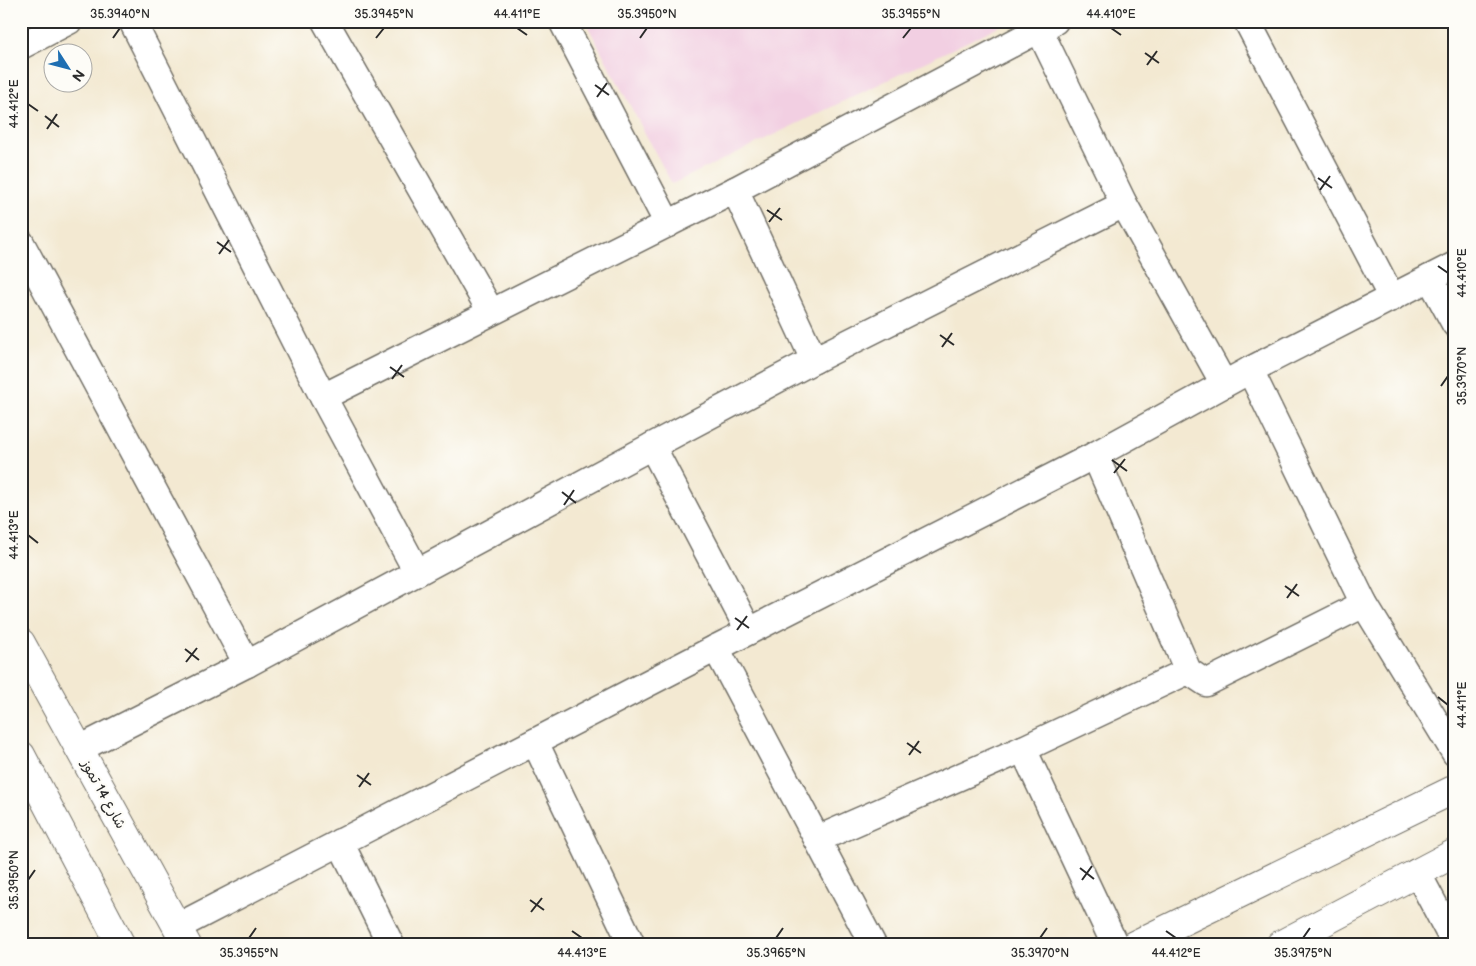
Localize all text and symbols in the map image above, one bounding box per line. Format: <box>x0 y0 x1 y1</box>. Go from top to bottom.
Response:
text: 35.3940°N <box>90 7 150 22</box>
text: 35.3945°N <box>354 7 414 22</box>
text: 44.411°E <box>493 7 541 22</box>
text: 35.3950°N <box>617 7 677 22</box>
text: 35.3955°N <box>881 7 941 22</box>
text: 44.410°E <box>1086 7 1136 22</box>
north arrow <box>42 42 92 92</box>
text: N <box>68 66 88 85</box>
text: 44.412°E <box>7 79 22 129</box>
text: 44.410°E <box>1455 248 1470 298</box>
text: 35.3970°N <box>1455 347 1470 405</box>
text: 44.413°E <box>7 510 22 560</box>
text: 44.411°E <box>1455 681 1470 729</box>
street label: شارع 14 تموز <box>76 756 129 832</box>
text: 35.3950°N <box>7 850 22 910</box>
text: 35.3955°N <box>219 946 279 961</box>
text: 44.413°E <box>557 946 607 961</box>
text: 35.3965°N <box>746 946 806 961</box>
text: 35.3970°N <box>1011 946 1069 961</box>
text: 44.412°E <box>1151 946 1201 961</box>
text: 35.3975°N <box>1274 946 1332 961</box>

